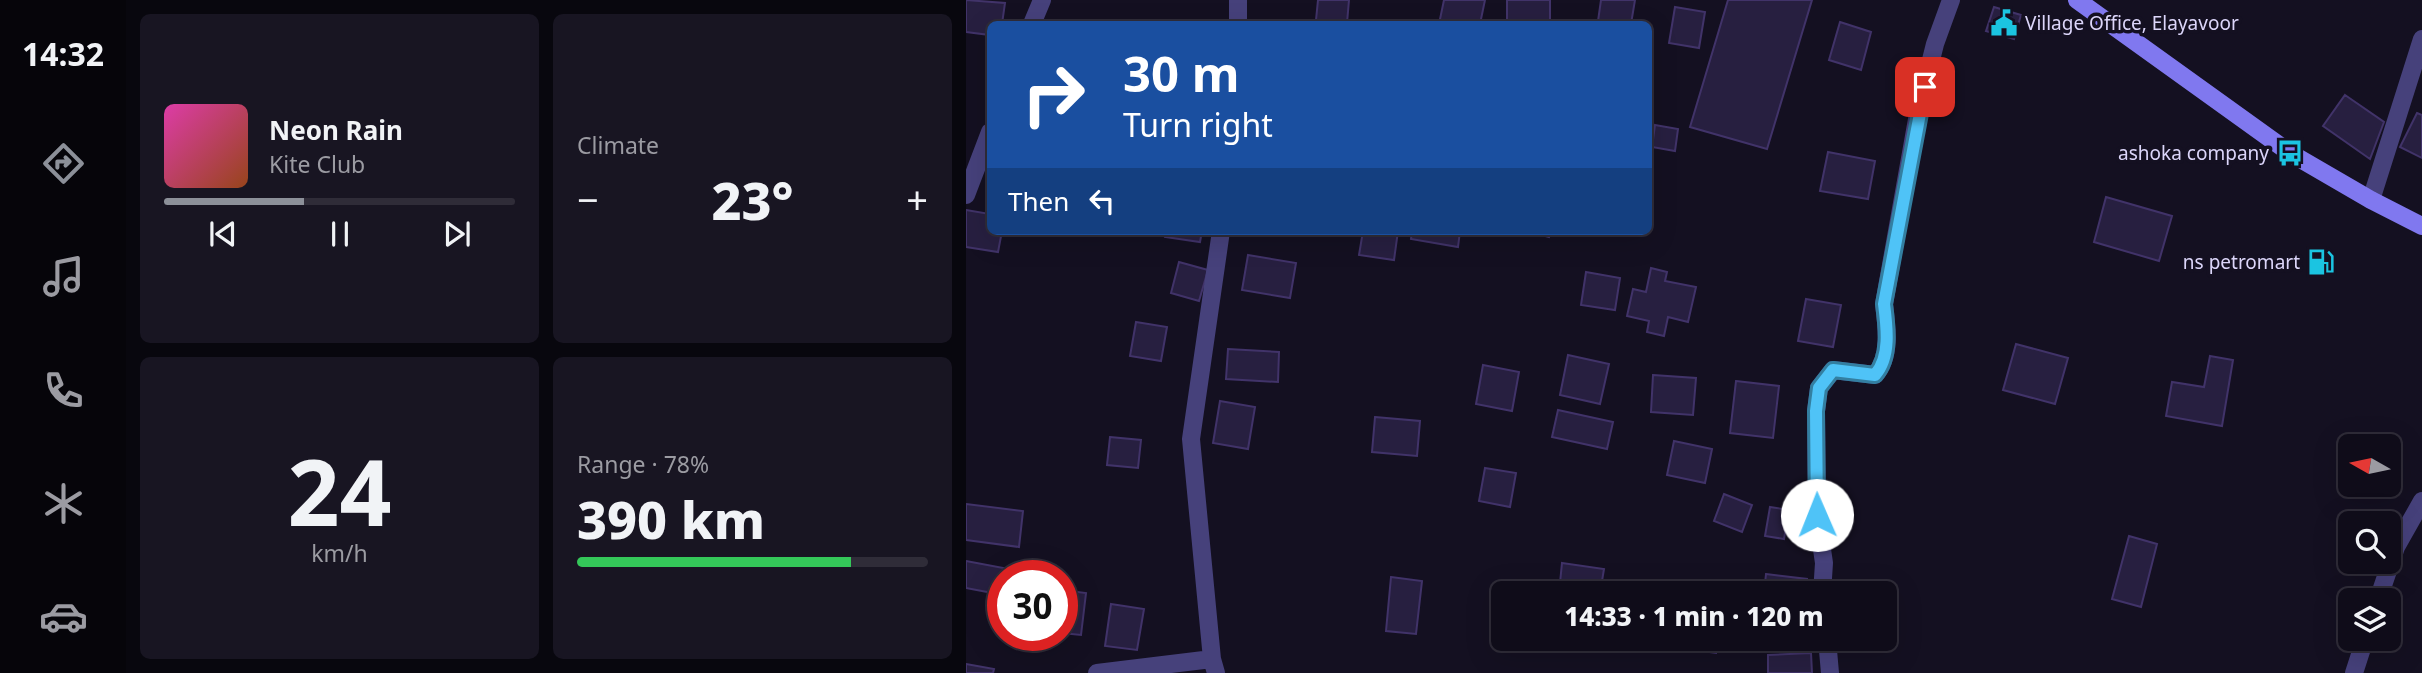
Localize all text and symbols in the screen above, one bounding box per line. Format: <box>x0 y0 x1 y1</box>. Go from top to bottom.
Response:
public building icon: Village Office, Elayavoor <box>1989 8 2019 38</box>
place label: Village Office, Elayavoor <box>2025 10 2239 36</box>
text: 14:32 <box>22 32 104 75</box>
text: 30 m <box>1123 40 1240 106</box>
icon: right <box>1008 49 1099 140</box>
pin <box>1895 57 1955 117</box>
icon: arrive <box>1906 68 1944 106</box>
text: Turn right <box>1123 103 1273 146</box>
text: Neon Rain <box>269 112 403 148</box>
text: Climate <box>577 129 659 161</box>
bus stop icon: ashoka company <box>2275 138 2305 168</box>
icon: directions <box>39 139 88 188</box>
place label: ashoka company <box>2118 140 2269 166</box>
text: Kite Club <box>269 148 365 180</box>
text: 23° <box>711 164 794 235</box>
text: − <box>577 173 599 225</box>
text: + <box>906 173 928 225</box>
icon: left <box>1083 182 1121 220</box>
text: Then <box>1008 183 1069 219</box>
icon: previous <box>204 215 242 253</box>
icon: pause <box>321 215 359 253</box>
icon: next <box>438 215 476 253</box>
fuel station icon: ns petromart <box>2306 247 2336 277</box>
place label: ns petromart <box>2183 249 2300 275</box>
icon: music <box>39 252 88 301</box>
icon: phone <box>39 366 88 415</box>
text: 24 <box>287 429 392 553</box>
north arrow <box>2338 434 2401 497</box>
map controls <box>2338 434 2401 651</box>
text: Range · 78% <box>577 448 709 480</box>
position arrow <box>1780 478 1854 552</box>
icon: climate <box>39 479 88 528</box>
text: 390 km <box>577 483 765 554</box>
button: search <box>2338 511 2401 574</box>
text: km/h <box>311 537 368 569</box>
speed limit sign: 30 <box>987 560 1078 651</box>
button: layers <box>2338 588 2401 651</box>
icon: car <box>39 592 88 641</box>
text: 14:33 · 1 min · 120 m <box>1564 598 1824 634</box>

